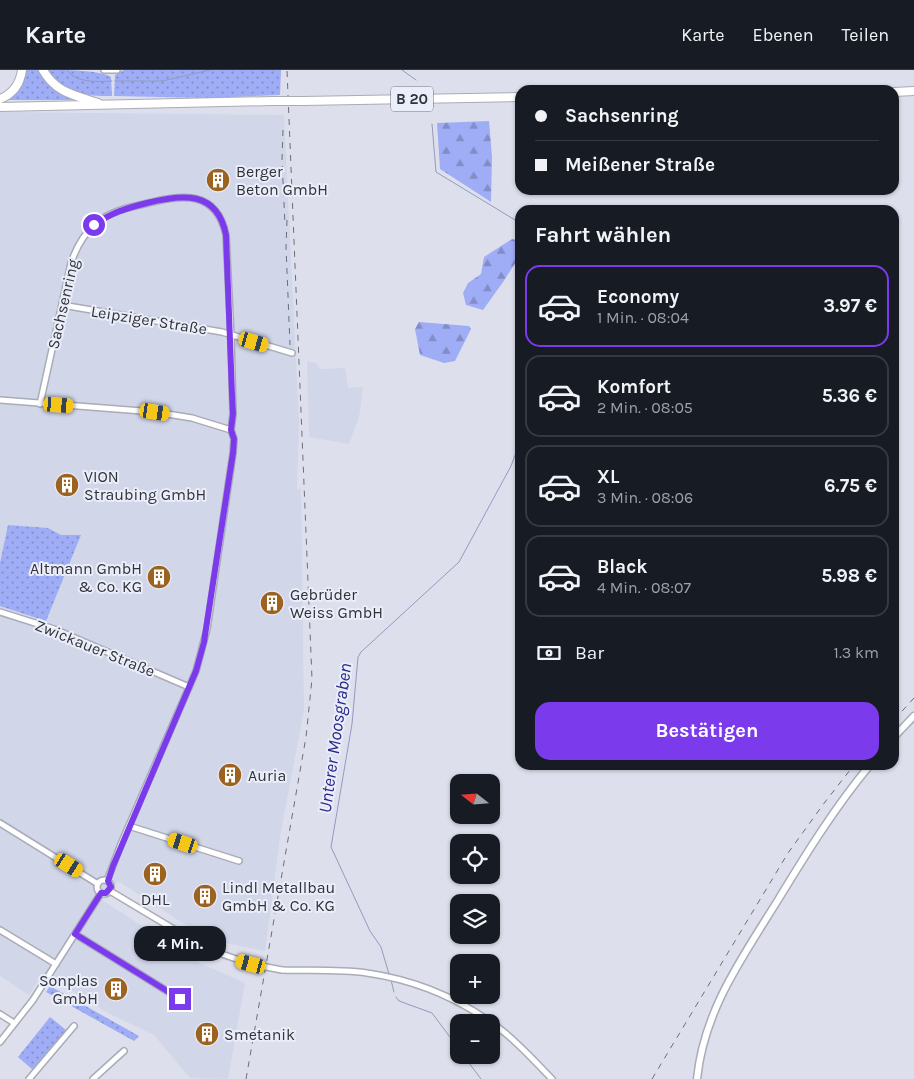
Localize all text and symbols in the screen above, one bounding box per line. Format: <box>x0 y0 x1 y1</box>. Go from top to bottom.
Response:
text: Karte <box>25 21 86 49</box>
text: Karte <box>681 24 725 46</box>
text: Ebenen <box>753 24 814 46</box>
text: Teilen <box>842 24 889 46</box>
road number: B 20 <box>391 86 433 112</box>
text: Sachsenring <box>565 105 679 127</box>
text: Meißener Straße <box>565 154 715 176</box>
place label: Berger Beton GmbH <box>236 162 328 199</box>
building icon: Berger Beton GmbH <box>205 167 231 193</box>
route start <box>83 214 105 236</box>
text: Fahrt wählen <box>535 222 671 248</box>
street label: Sachsenring <box>43 257 83 351</box>
icon: car <box>537 284 582 329</box>
text: Economy <box>597 286 679 308</box>
text: 3.97 € <box>823 295 877 317</box>
street label: Leipziger Straße <box>90 301 208 339</box>
text: 1 Min. · 08:04 <box>597 308 689 327</box>
car <box>237 331 270 353</box>
icon: car <box>537 374 582 419</box>
text: Komfort <box>597 376 671 398</box>
text: 5.36 € <box>822 385 877 407</box>
car <box>43 396 74 414</box>
text: 2 Min. · 08:05 <box>597 398 693 417</box>
car <box>139 402 170 422</box>
icon: car <box>537 464 582 509</box>
text: XL <box>597 466 619 488</box>
place label: VION Straubing GmbH <box>84 467 206 504</box>
building icon: VION Straubing GmbH <box>54 472 80 498</box>
text: 6.75 € <box>824 475 877 497</box>
text: 3 Min. · 08:06 <box>597 488 693 507</box>
icon: car <box>537 554 582 599</box>
text: Black <box>597 556 648 578</box>
place label: Altmann GmbH & Co. KG <box>30 559 142 596</box>
building icon: Altmann GmbH & Co. KG <box>146 564 172 590</box>
text: 5.98 € <box>821 565 877 587</box>
text: 4 Min. · 08:07 <box>597 578 691 597</box>
place label: Gebrüder Weiss GmbH <box>290 585 383 622</box>
building icon: Gebrüder Weiss GmbH <box>259 590 285 616</box>
street label: Zwickauer Straße <box>32 615 158 681</box>
icon: cash <box>535 639 563 667</box>
text: Bar <box>575 642 604 664</box>
text: 1.3 km <box>834 643 879 662</box>
water label: Unterer Moosgraben <box>314 662 356 814</box>
button: Bestätigen <box>535 702 879 760</box>
building icon: Auria <box>217 762 243 788</box>
place label: Auria <box>248 766 286 785</box>
north arrow <box>450 774 500 824</box>
map controls <box>450 774 500 1064</box>
car <box>166 831 199 855</box>
button: locate <box>450 834 500 884</box>
car <box>52 851 85 879</box>
building icon: DHL <box>142 861 168 887</box>
place label: Lindl Metallbau GmbH & Co. KG <box>222 878 335 915</box>
building icon: Lindl Metallbau GmbH & Co. KG <box>192 883 218 909</box>
place label: DHL <box>141 890 170 909</box>
button: layers <box>450 894 500 944</box>
callout: 4 Min. <box>134 926 226 962</box>
text: 4 Min. <box>157 934 203 953</box>
car <box>234 953 267 975</box>
button: + <box>450 954 500 1004</box>
place label: Sonplas GmbH <box>39 971 98 1008</box>
building icon: Sonplas GmbH <box>103 976 129 1002</box>
route end <box>169 988 191 1010</box>
button: − <box>450 1014 500 1064</box>
building icon: Smetanik <box>194 1021 220 1047</box>
place label: Smetanik <box>224 1025 295 1044</box>

